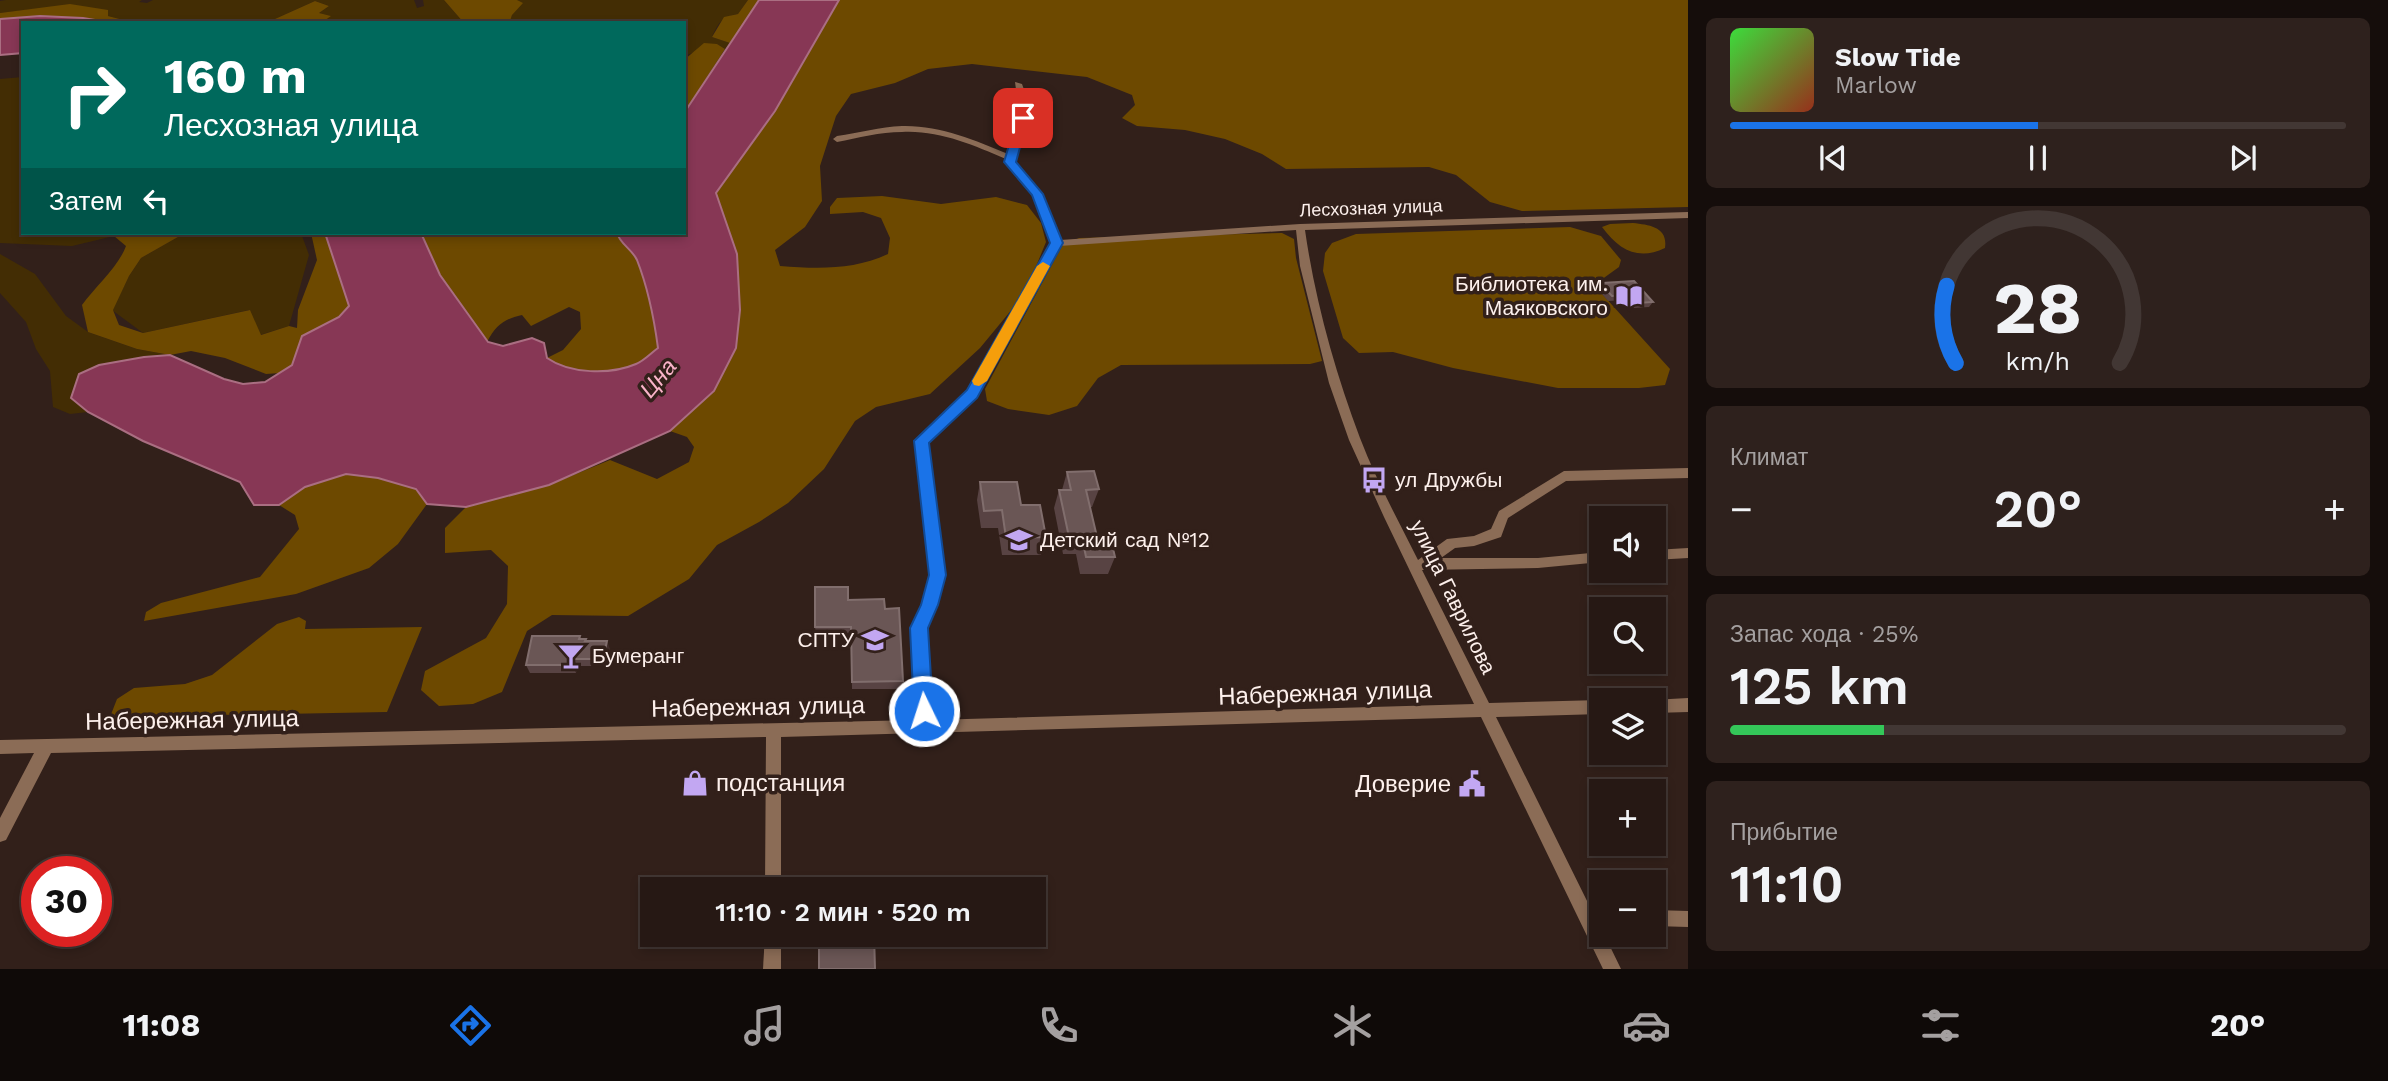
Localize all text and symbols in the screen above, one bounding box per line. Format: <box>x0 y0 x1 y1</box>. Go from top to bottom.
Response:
text: Slow Tide <box>1835 42 1961 72</box>
text: 160 m <box>164 47 307 105</box>
icon: right <box>49 49 140 140</box>
text: Marlow <box>1835 72 1917 99</box>
pin <box>993 88 1053 148</box>
icon: arrive <box>1004 99 1042 137</box>
text: Лесхозная улица <box>164 106 418 144</box>
icon: previous <box>1814 139 1852 177</box>
icon: pause <box>2019 139 2057 177</box>
icon: next <box>2224 139 2262 177</box>
icon: left <box>137 182 175 220</box>
text: Затем <box>49 186 123 216</box>
street label: Лесхозная улица <box>1299 194 1444 220</box>
text: 28 <box>1993 265 2083 351</box>
place label: Библиотека им. Маяковского <box>1455 271 1608 320</box>
library icon: Библиотека им. Маяковского <box>1614 281 1644 311</box>
text: km/h <box>2006 347 2070 376</box>
water label: Цна <box>634 353 682 403</box>
text: Климат <box>1730 444 1808 471</box>
bus stop icon: ул Дружбы <box>1359 465 1389 495</box>
place label: ул Дружбы <box>1395 467 1502 492</box>
text: 20° <box>1994 479 2082 540</box>
text: − <box>1730 487 1753 531</box>
text: + <box>2323 487 2346 531</box>
map controls <box>1589 506 1666 947</box>
button: sound <box>1589 506 1666 583</box>
street label: улица Гаврилова <box>1405 516 1502 678</box>
school or university icon: Детский сад №12 <box>1004 525 1034 555</box>
place label: Детский сад №12 <box>1040 527 1210 552</box>
button: search <box>1589 597 1666 674</box>
text: Запас хода · 25% <box>1730 621 1918 648</box>
school or university icon: СПТУ <box>860 625 890 655</box>
place label: СПТУ <box>798 627 855 652</box>
bar icon: Бумеранг <box>556 641 586 671</box>
place label: Бумеранг <box>592 643 685 668</box>
text: 125 km <box>1730 656 1909 717</box>
position arrow <box>887 674 961 748</box>
street label: Набережная улица <box>1218 675 1433 711</box>
button: layers <box>1589 688 1666 765</box>
street label: Набережная улица <box>651 691 866 723</box>
street label: Набережная улица <box>85 704 300 736</box>
shop icon: подстанция <box>680 768 710 798</box>
place label: подстанция <box>716 769 845 797</box>
public building icon: Доверие <box>1457 769 1487 799</box>
place label: Доверие <box>1355 770 1451 798</box>
button: + <box>1589 779 1666 856</box>
text: Прибытие <box>1730 819 1838 846</box>
text: 11:10 <box>1730 854 1844 915</box>
speed limit sign: 30 <box>21 856 112 947</box>
button: − <box>1589 870 1666 947</box>
text: 11:10 · 2 мин · 520 m <box>715 897 971 927</box>
icon: directions <box>446 1001 495 1050</box>
icon: music <box>740 1001 789 1050</box>
icon: phone <box>1034 1001 1083 1050</box>
icon: climate <box>1328 1001 1377 1050</box>
icon: car <box>1622 1001 1671 1050</box>
icon: filters <box>1916 1001 1965 1050</box>
text: 11:08 <box>123 1006 200 1044</box>
text: 20° <box>2210 1006 2265 1044</box>

